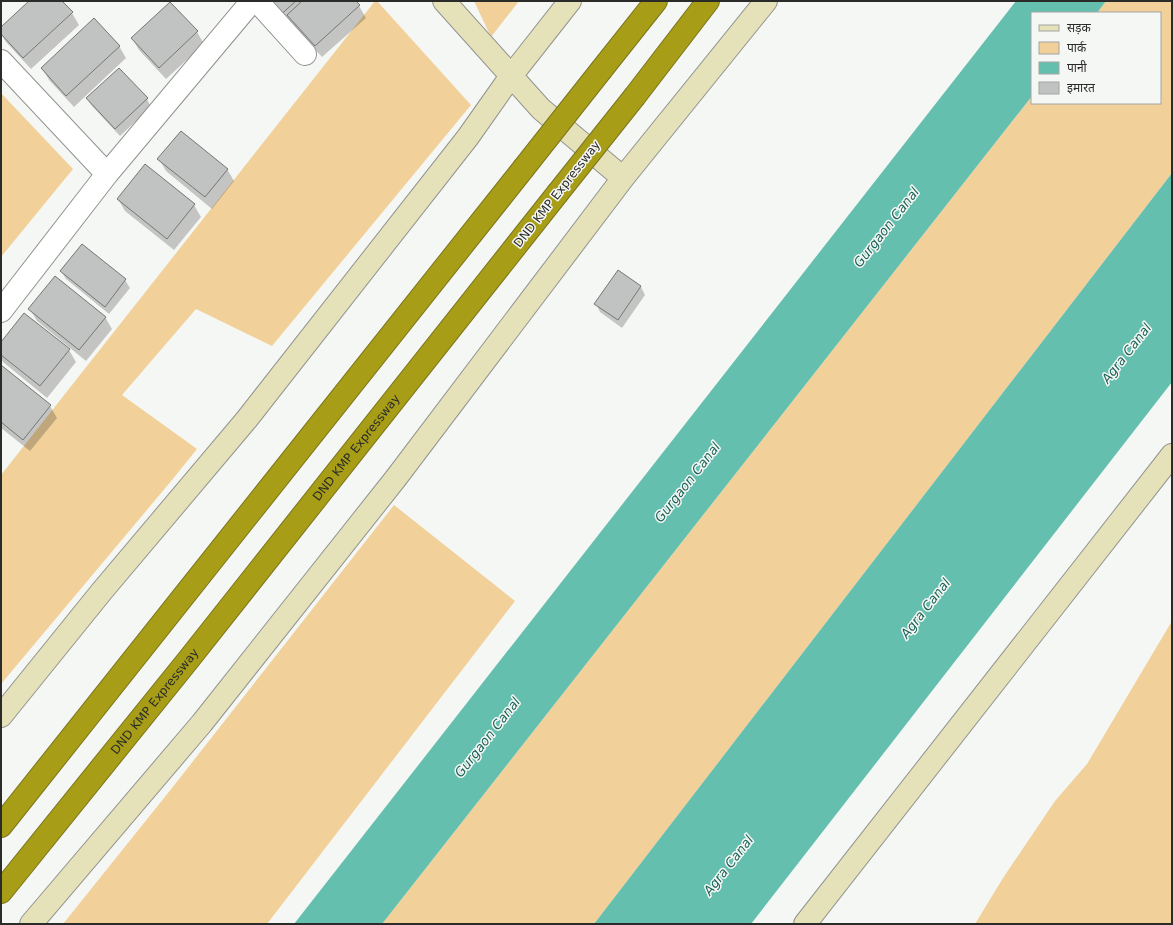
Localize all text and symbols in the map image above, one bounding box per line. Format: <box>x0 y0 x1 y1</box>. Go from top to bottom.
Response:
legend <box>1031 12 1161 104</box>
text: सड़क <box>1067 21 1092 35</box>
text: पार्क <box>1067 41 1087 55</box>
text: पानी <box>1067 60 1088 75</box>
text: इमारत <box>1067 81 1096 95</box>
street label: DND KMP Expressway <box>511 138 603 250</box>
water label: Gurgaon Canal <box>851 184 922 270</box>
water label: Agra Canal <box>1098 320 1155 387</box>
street label: DND KMP Expressway <box>310 392 403 504</box>
water label: Gurgaon Canal <box>652 439 723 525</box>
water label: Agra Canal <box>897 575 954 642</box>
street label: DND KMP Expressway <box>108 646 202 757</box>
water label: Gurgaon Canal <box>452 694 523 780</box>
water label: Agra Canal <box>700 832 757 899</box>

